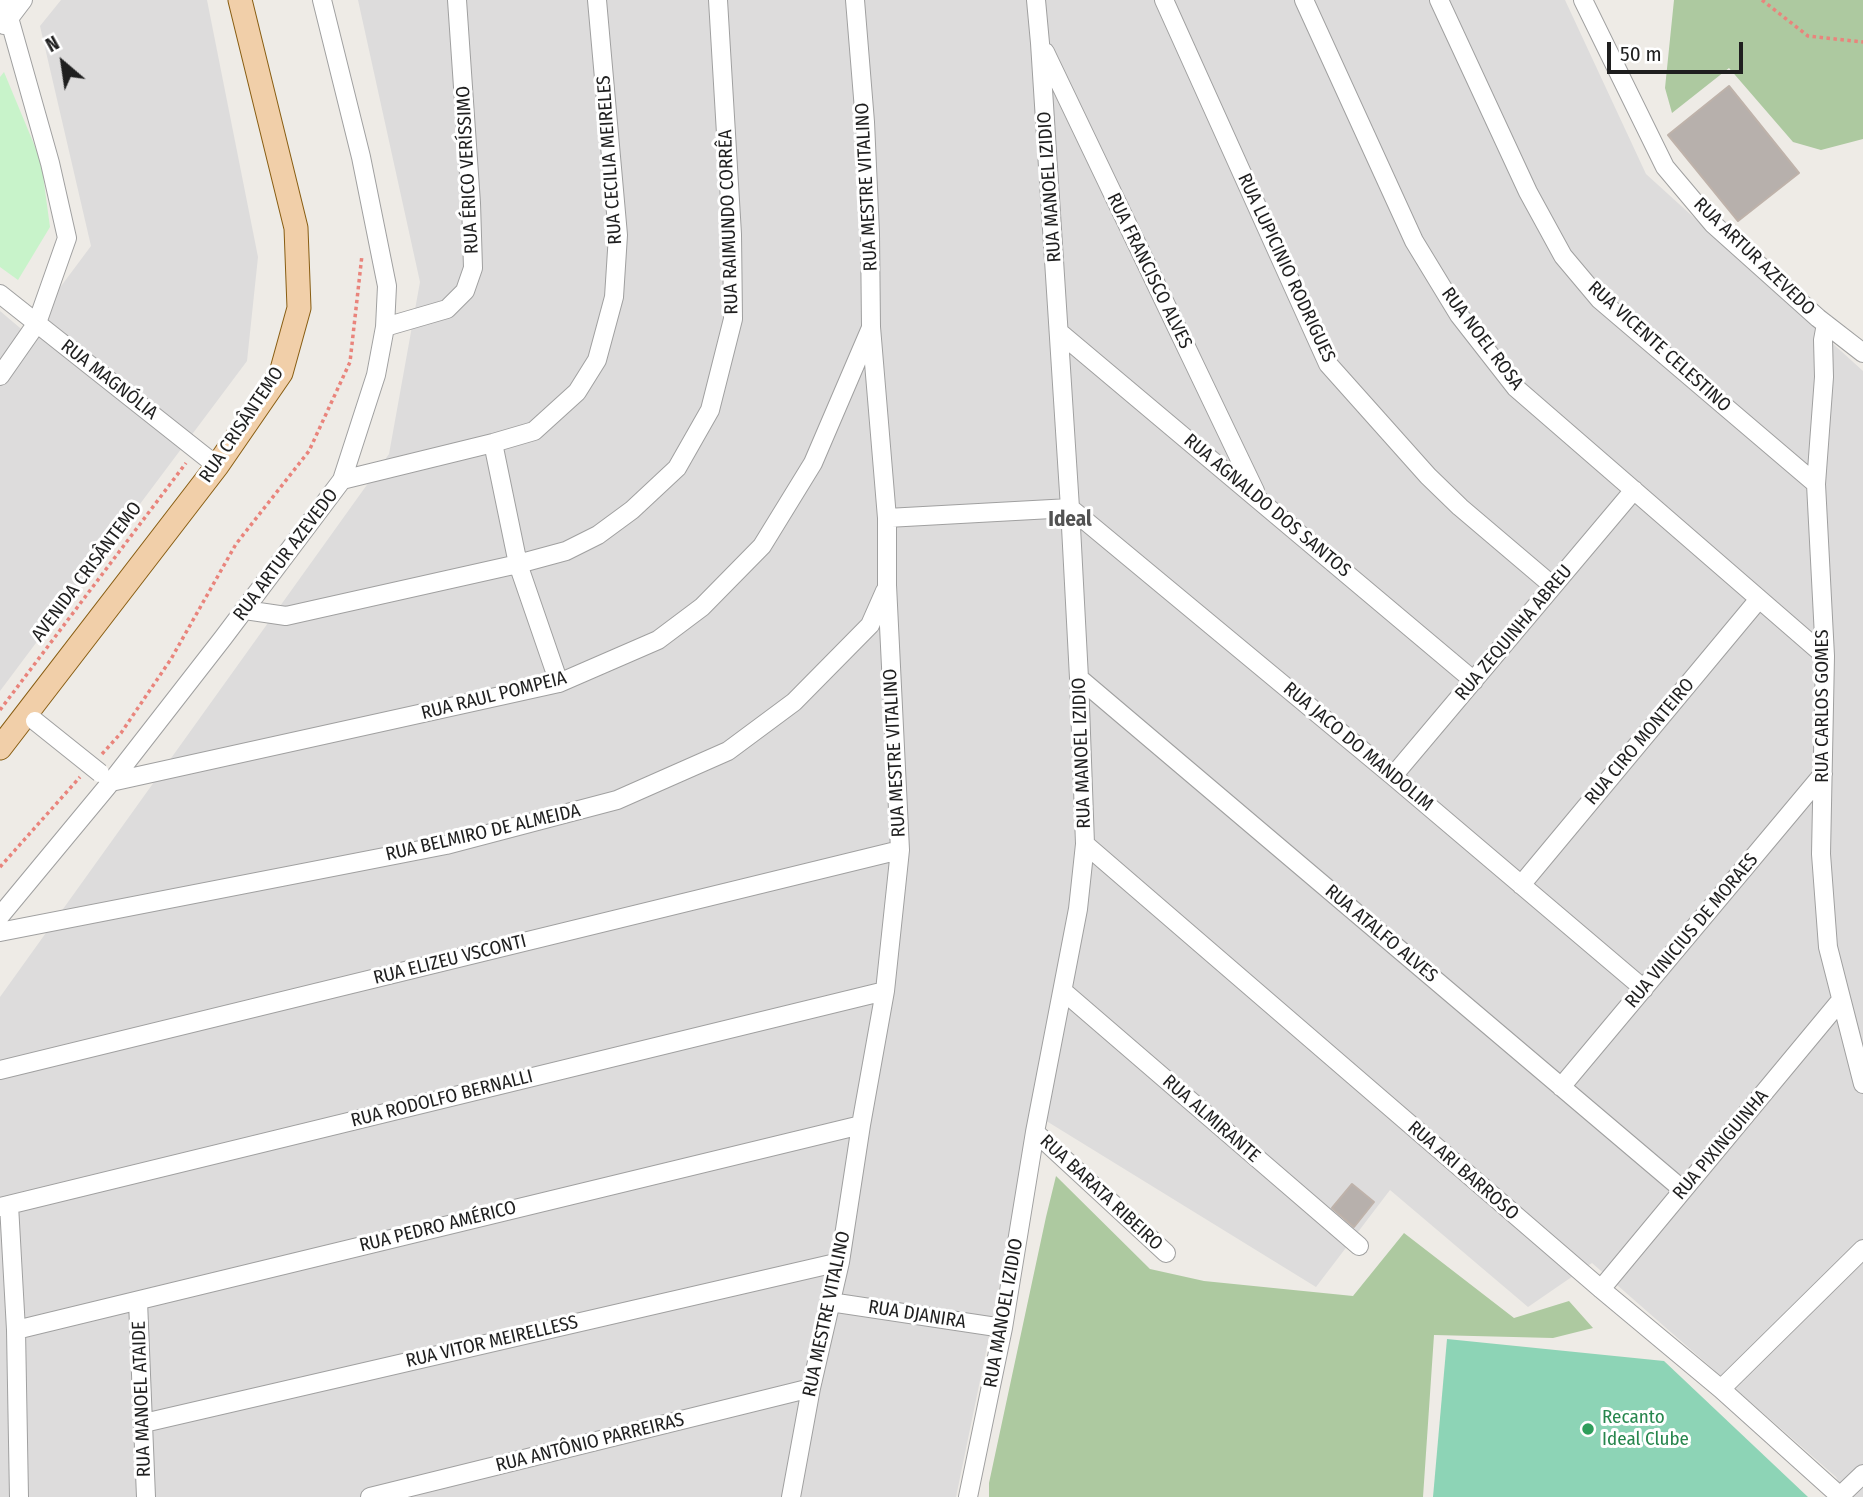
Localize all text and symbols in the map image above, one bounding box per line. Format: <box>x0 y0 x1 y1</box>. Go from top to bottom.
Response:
north arrow <box>28 28 98 98</box>
scale bar <box>1611 28 1748 72</box>
text: N <box>42 31 63 57</box>
text: 50 m <box>1620 41 1662 67</box>
street label: RUA CECILIA MEIRELES <box>593 75 627 245</box>
street label: RUA ÉRICO VERÍSSIMO <box>452 85 484 255</box>
street label: RUA MESTRE VITALINO <box>851 102 883 272</box>
street label: RUA MANOEL IZIDIO <box>1033 111 1067 263</box>
street label: RUA RAIMUNDO CORRÊA <box>714 129 744 315</box>
street label: RUA LUPICINIO RODRIGUES <box>1232 170 1340 366</box>
street label: RUA FRANCISCO ALVES <box>1101 189 1197 353</box>
street label: RUA ARTUR AZEVEDO <box>1689 193 1819 321</box>
street label: RUA VICENTE CELESTINO <box>1583 277 1735 417</box>
street label: RUA NOEL ROSA <box>1436 283 1528 395</box>
street label: RUA MAGNÓLIA <box>56 335 162 425</box>
street label: RUA CRISÂNTEMO <box>195 363 289 487</box>
street label: RUA AGNALDO DOS SANTOS <box>1179 429 1355 583</box>
street label: RUA ARTUR AZEVEDO <box>229 484 343 626</box>
street label: AVENIDA CRISÂNTEMO <box>27 498 147 646</box>
district label: Ideal <box>1048 507 1092 533</box>
street label: RUA ZEQUINHA ABREU <box>1451 561 1577 705</box>
street label: RUA CARLOS GOMES <box>1812 629 1834 783</box>
street label: RUA RAUL POMPEIA <box>419 667 569 725</box>
street label: RUA MESTRE VITALINO <box>879 668 911 838</box>
street label: RUA CIRO MONTEIRO <box>1580 674 1700 810</box>
street label: RUA MANOEL IZIDIO <box>1068 677 1096 829</box>
street label: RUA JACO DO MANDOLIM <box>1278 678 1438 816</box>
street label: RUA BELMIRO DE ALMEIDA <box>383 799 583 867</box>
street label: RUA VINICIUS DE MORAES <box>1621 849 1763 1013</box>
street label: RUA ATALFO ALVES <box>1320 880 1442 988</box>
street label: RUA ELIZEU VSCONTI <box>371 930 529 990</box>
street label: RUA RODOLFO BERNALLI <box>349 1065 535 1133</box>
street label: RUA ALMIRANTE <box>1157 1070 1265 1168</box>
street label: RUA PIXINGUINHA <box>1668 1085 1774 1205</box>
street label: RUA ARI BARROSO <box>1403 1117 1523 1225</box>
street label: RUA BARATA RIBEIRO <box>1035 1130 1167 1256</box>
street label: RUA PEDRO AMÉRICO <box>357 1196 519 1258</box>
street label: RUA MESTRE VITALINO <box>798 1229 856 1399</box>
street label: RUA MANOEL IZIDIO <box>980 1237 1028 1389</box>
street label: RUA DJANIRA <box>867 1296 967 1334</box>
street label: RUA VITOR MEIRELLESS <box>404 1311 580 1373</box>
street label: RUA MANOEL ATAIDE <box>128 1321 156 1477</box>
place label: Recanto Ideal Clube <box>1602 1407 1689 1451</box>
street label: RUA ANTÔNIO PARREIRAS <box>493 1409 687 1477</box>
marker: Recanto Ideal Clube <box>1580 1421 1596 1437</box>

